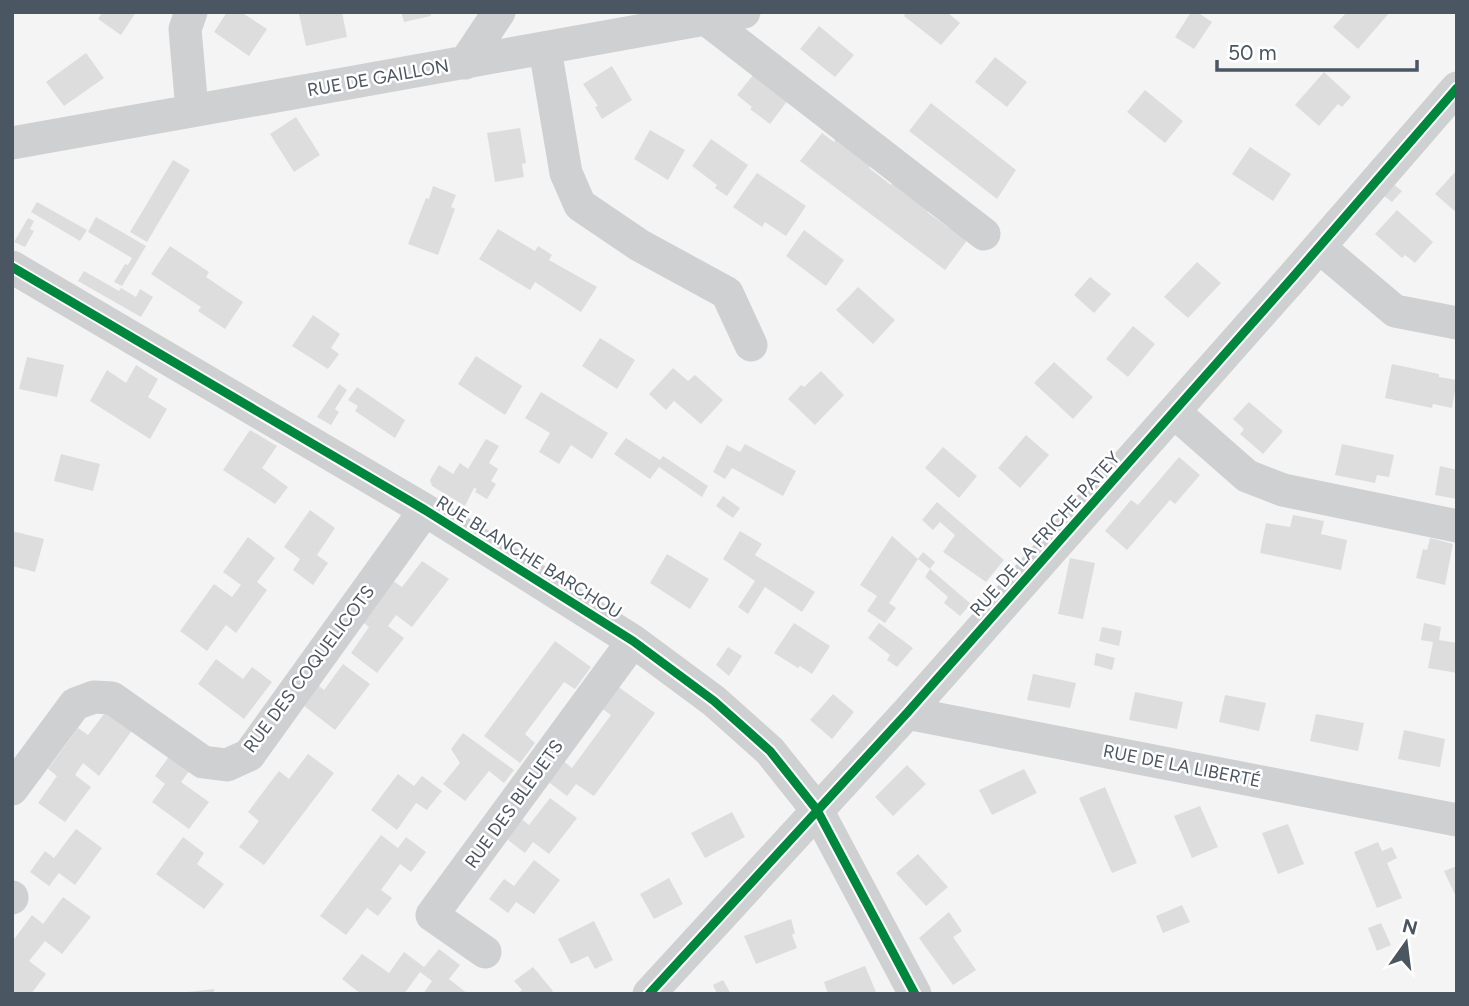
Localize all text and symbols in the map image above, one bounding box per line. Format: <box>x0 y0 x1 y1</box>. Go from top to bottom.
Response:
scale bar <box>1217 28 1416 72</box>
text: 50 m <box>1228 40 1277 65</box>
street label: RUE DE GAILLON <box>305 55 451 101</box>
street label: RUE DE LA FRICHE PATEY <box>965 447 1125 621</box>
street label: RUE BLANCHE BARCHOU <box>432 491 626 623</box>
street label: RUE DES COQUELICOTS <box>239 581 379 757</box>
street label: RUE DES BLEUETS <box>460 736 568 872</box>
street label: RUE DE LA LIBERTÉ <box>1101 740 1263 792</box>
north arrow <box>1371 908 1441 978</box>
text: N <box>1400 914 1420 940</box>

